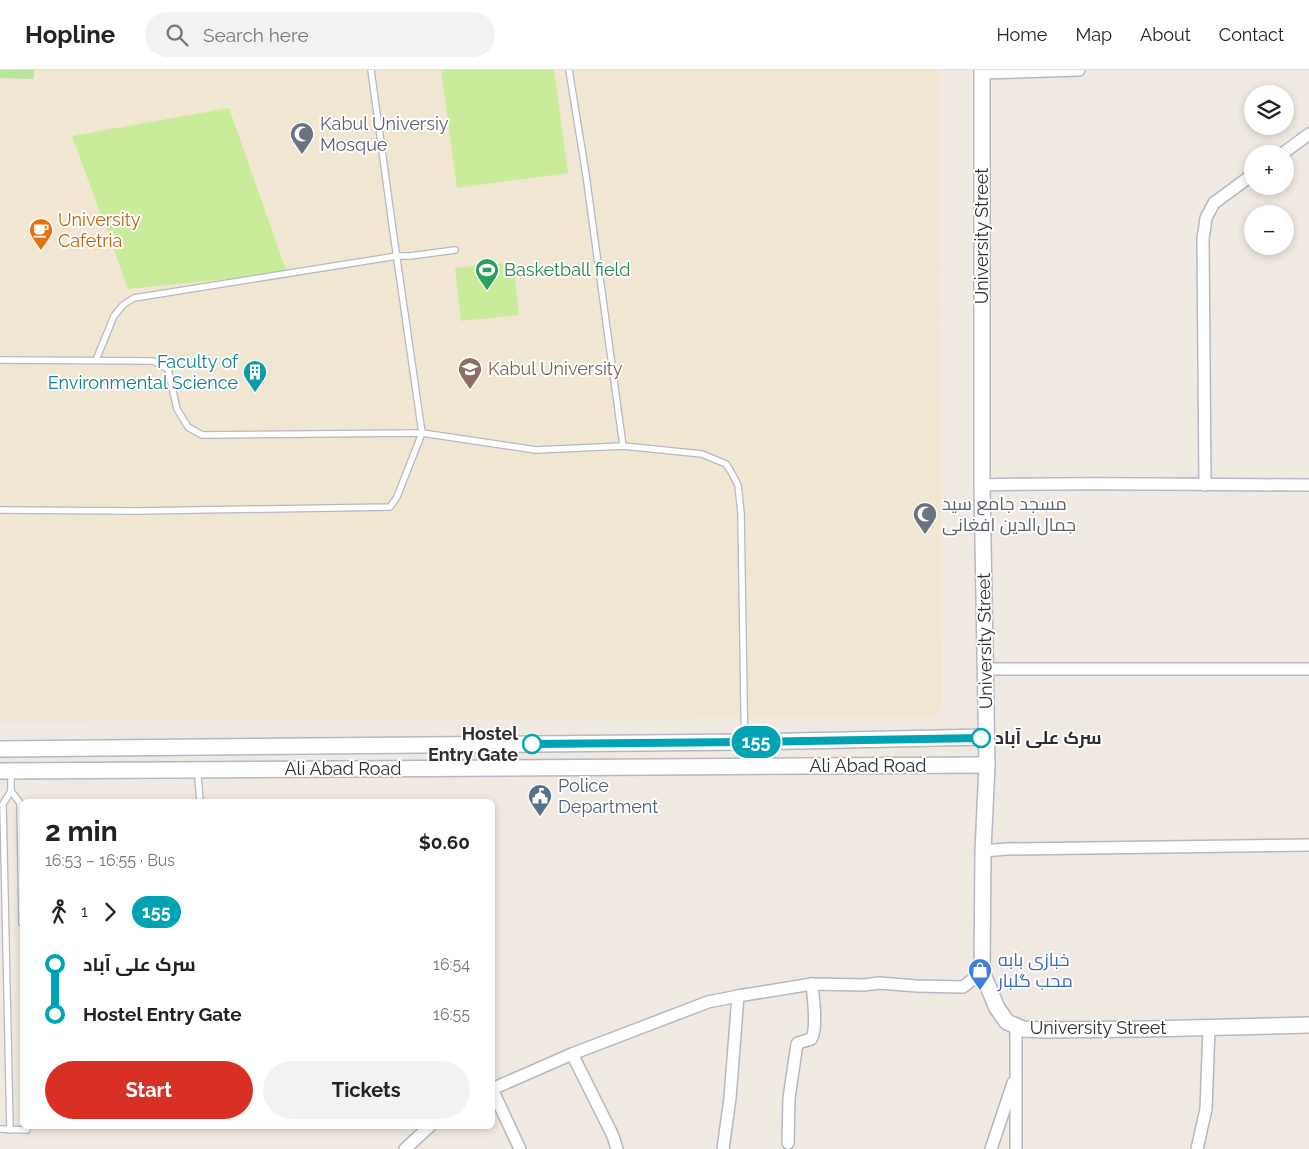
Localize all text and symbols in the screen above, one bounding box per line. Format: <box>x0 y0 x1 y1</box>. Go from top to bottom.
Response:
search box <box>145 12 495 57</box>
text: Hopline <box>25 20 115 49</box>
icon: search <box>163 21 191 49</box>
text: Search here <box>203 24 309 46</box>
text: Home <box>996 24 1047 45</box>
text: Map <box>1075 24 1112 45</box>
text: About <box>1140 24 1191 45</box>
text: Contact <box>1219 24 1284 45</box>
map controls <box>1244 85 1294 255</box>
button: layers <box>1244 85 1294 135</box>
place label: Kabul Universiy Mosque <box>320 113 449 155</box>
mosque icon: Kabul Universiy Mosque <box>289 121 315 155</box>
button: + <box>1244 145 1294 195</box>
street label: University Street <box>971 168 992 304</box>
button: − <box>1244 205 1294 255</box>
place label: University Cafetria <box>58 209 141 251</box>
cafe icon: University Cafetria <box>28 217 54 251</box>
sports icon: Basketball field <box>474 257 500 291</box>
place label: Basketball field <box>504 259 631 280</box>
place label: Faculty of Environmental Science <box>48 351 239 393</box>
school or university icon: Kabul University <box>457 356 483 390</box>
place label: Kabul University <box>488 358 623 379</box>
building icon: Faculty of Environmental Science <box>242 359 268 393</box>
place label: مسجد جامع سید جمال‌الدین افغانی <box>942 493 1076 536</box>
mosque icon: مسجد جامع سید جمال‌الدین افغانی <box>912 501 938 535</box>
street label: University Street <box>973 573 996 709</box>
place label: Hostel Entry Gate <box>428 723 518 765</box>
line badge: 155 <box>727 726 785 758</box>
place label: سرک علی آباد <box>995 727 1102 749</box>
marker: سرک علی آباد <box>971 728 991 748</box>
text: 155 <box>742 731 770 752</box>
marker: Hostel Entry Gate <box>522 734 542 754</box>
street label: Ali Abad Road <box>809 755 927 776</box>
street label: Ali Abad Road <box>284 758 402 779</box>
place label: Police Department <box>558 775 658 817</box>
public building icon: Police Department <box>527 783 553 817</box>
text: 2 min <box>45 815 118 848</box>
text: $0.60 <box>419 831 470 853</box>
text: 16:53 – 16:55 · Bus <box>45 851 175 870</box>
icon: walk <box>45 898 73 926</box>
icon: forward <box>96 898 124 926</box>
text: 155 <box>142 901 171 922</box>
text: 1 <box>81 902 88 921</box>
place label: خبازی بابه محب گلبار <box>997 949 1073 992</box>
text: سرک علی آباد <box>83 953 196 975</box>
text: 16:54 <box>433 955 470 974</box>
shop icon: خبازی بابه محب گلبار <box>967 957 993 991</box>
text: Hostel Entry Gate <box>83 1003 242 1025</box>
text: 16:55 <box>433 1005 470 1024</box>
street label: University Street <box>1030 1017 1166 1038</box>
button: Start <box>45 1061 253 1119</box>
button: Tickets <box>263 1061 470 1119</box>

